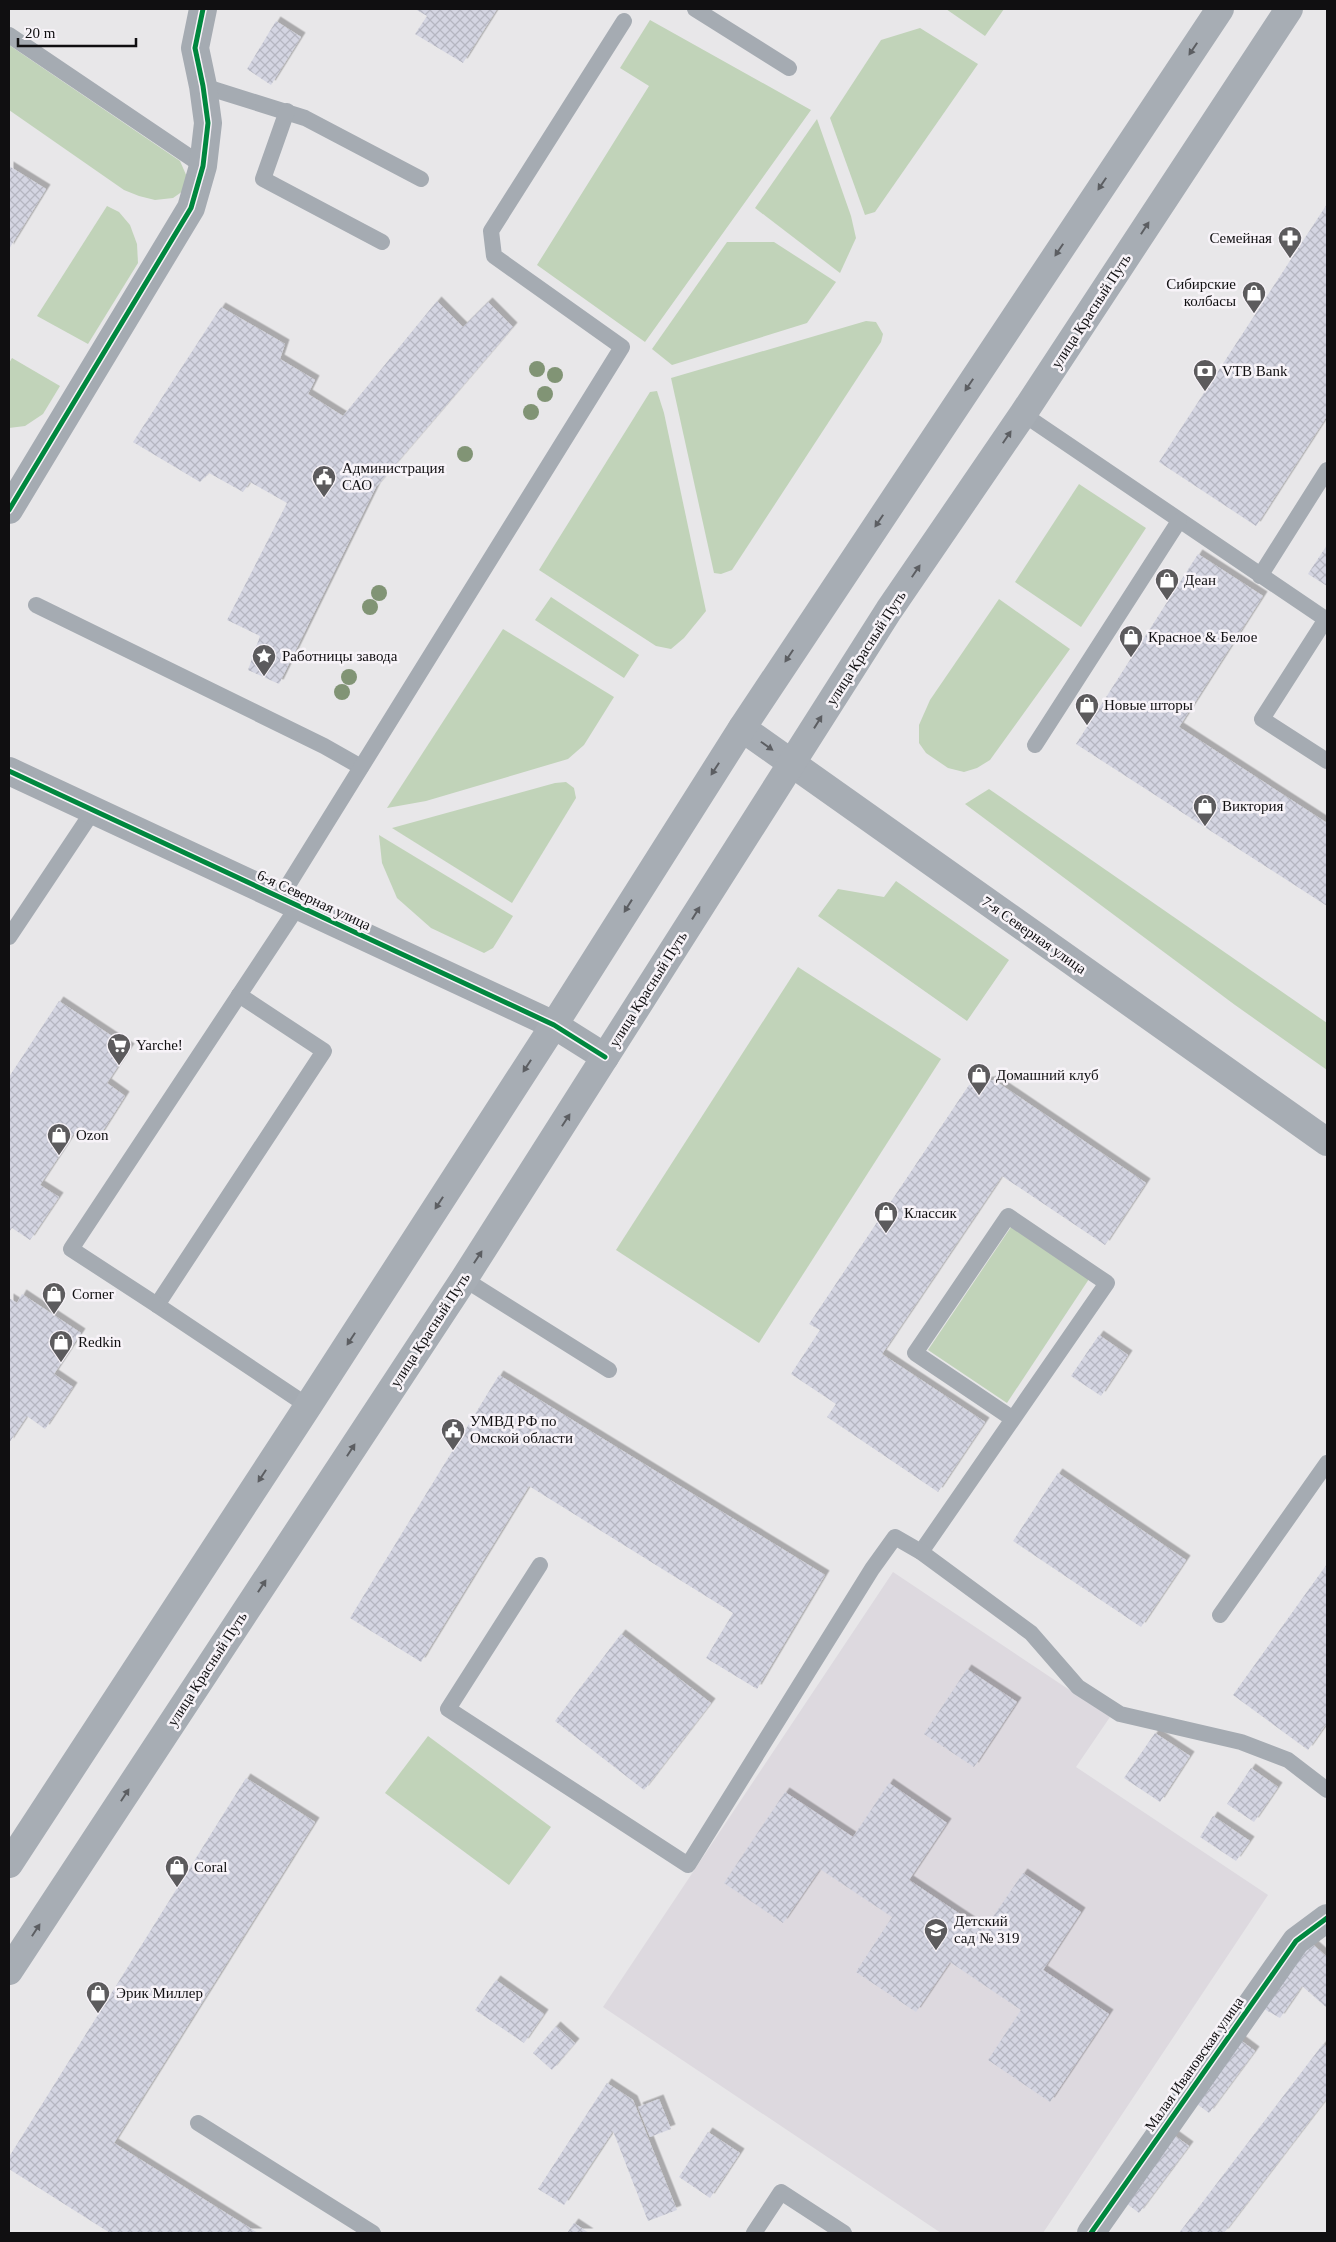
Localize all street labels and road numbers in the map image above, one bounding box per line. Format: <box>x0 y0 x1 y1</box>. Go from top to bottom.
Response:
street label: улица Красный Путь <box>1048 251 1134 371</box>
street label: улица Красный Путь <box>823 588 909 708</box>
street label: 6-я Северная улица <box>255 867 374 933</box>
street label: 7-я Северная улица <box>979 893 1089 977</box>
street label: улица Красный Путь <box>606 928 690 1050</box>
street label: улица Красный Путь <box>387 1270 473 1390</box>
street label: улица Красный Путь <box>164 1609 250 1729</box>
street label: Малая Ивановская улица <box>1142 1994 1247 2134</box>

